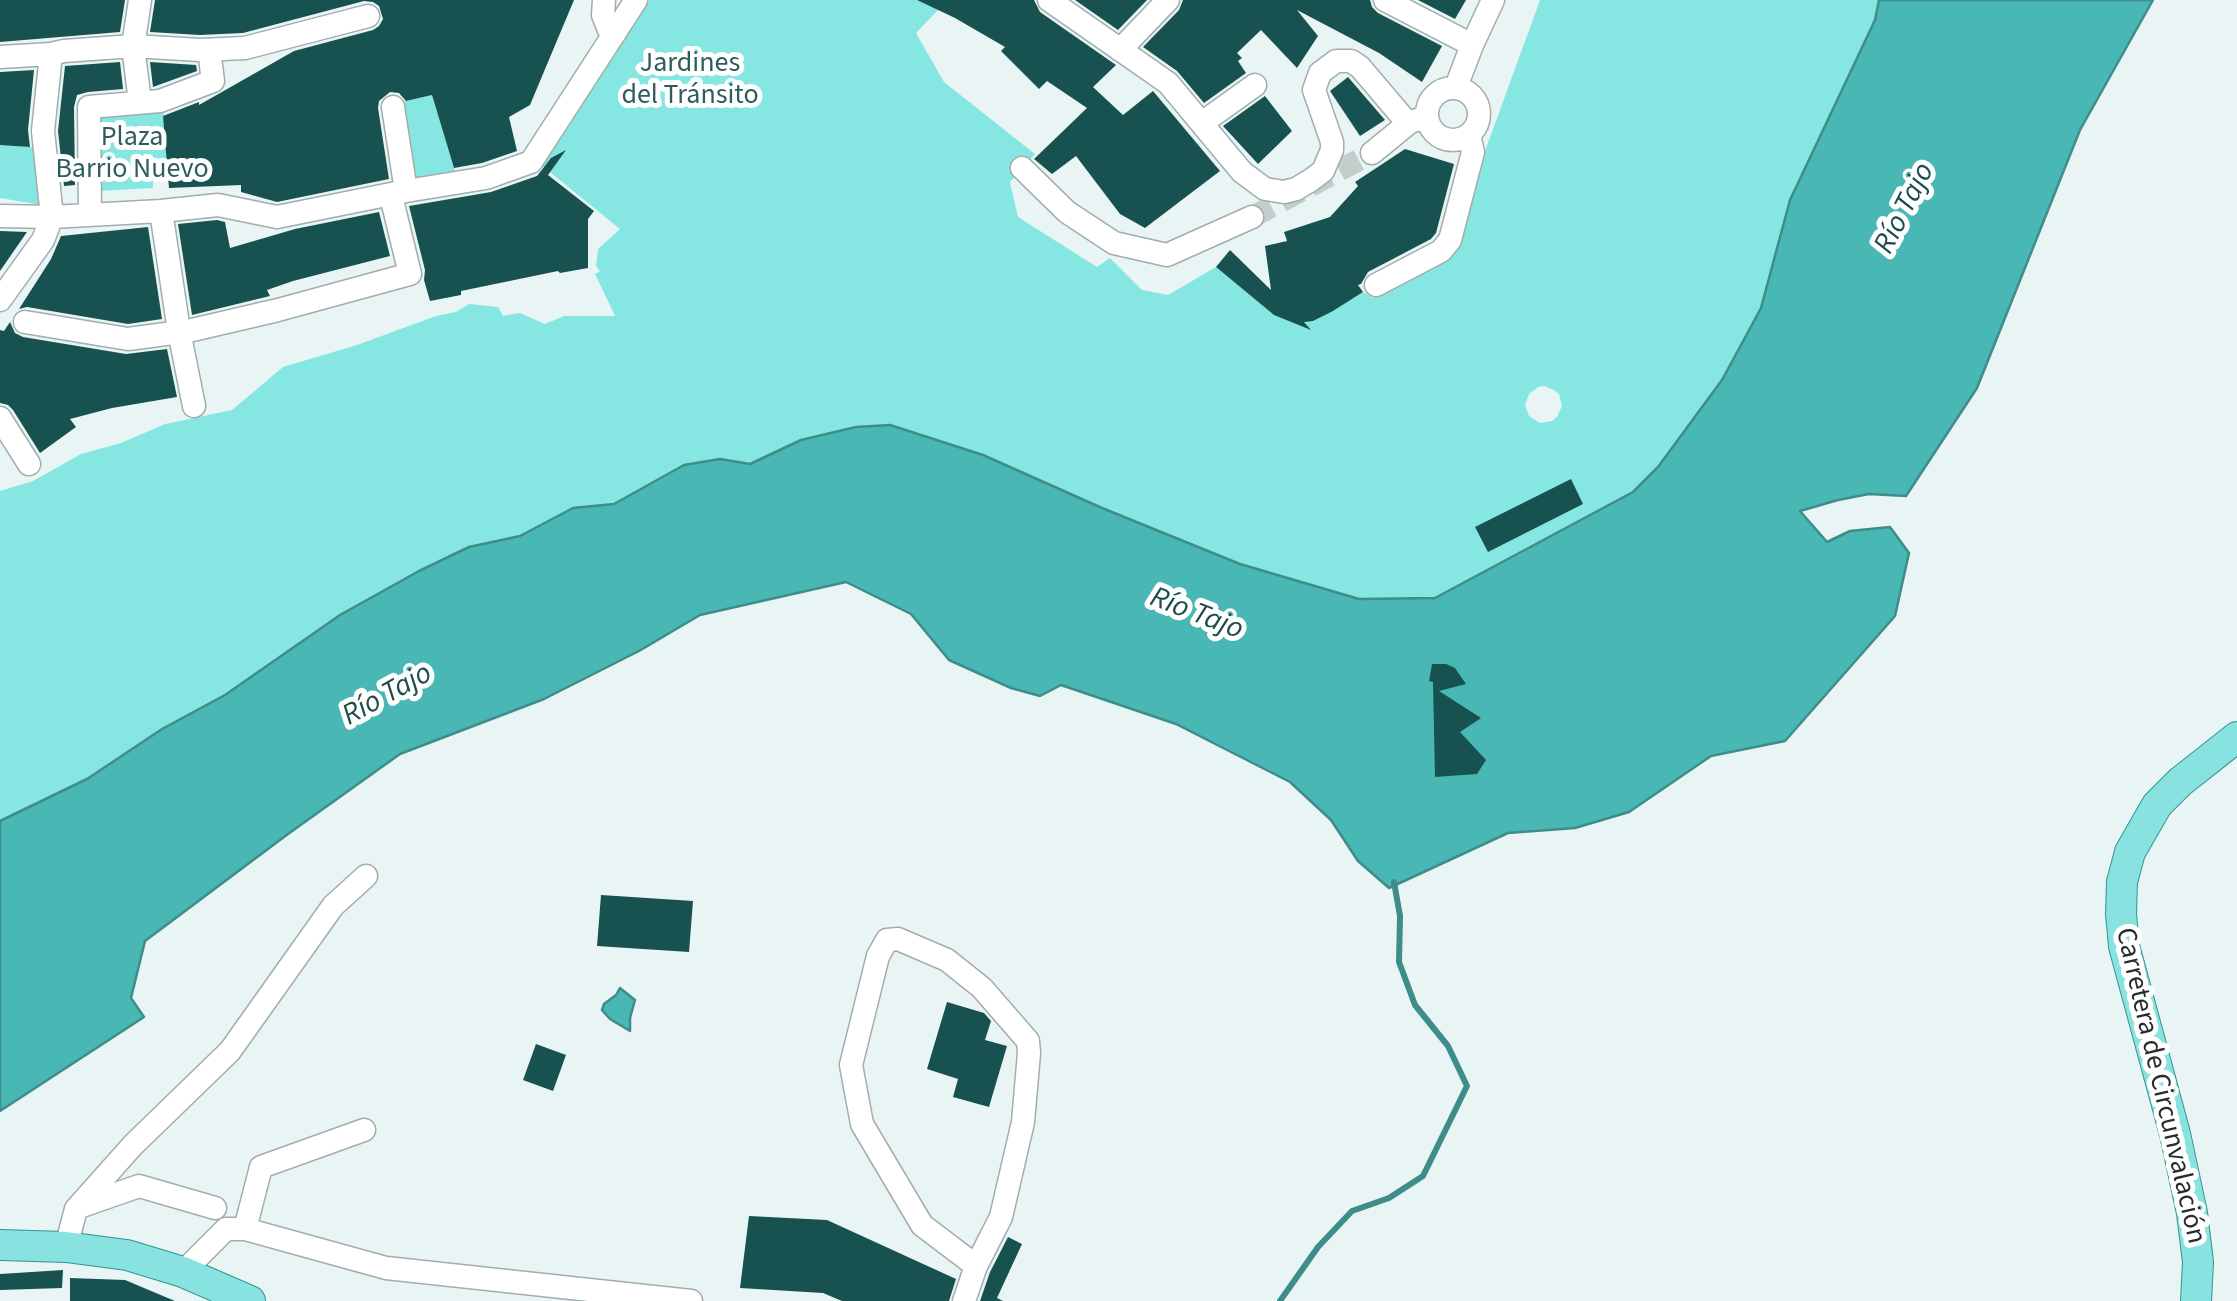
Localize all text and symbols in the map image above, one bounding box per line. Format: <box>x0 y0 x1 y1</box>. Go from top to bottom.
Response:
park label: Jardines del Tránsito <box>621 48 759 114</box>
park label: Plaza Barrio Nuevo <box>55 122 209 188</box>
water label: Río Tajo <box>1868 158 1944 260</box>
water label: Río Tajo <box>1144 581 1248 649</box>
water label: Río Tajo <box>337 657 439 735</box>
street label: Carretera de Circunvalación <box>2106 925 2212 1247</box>

